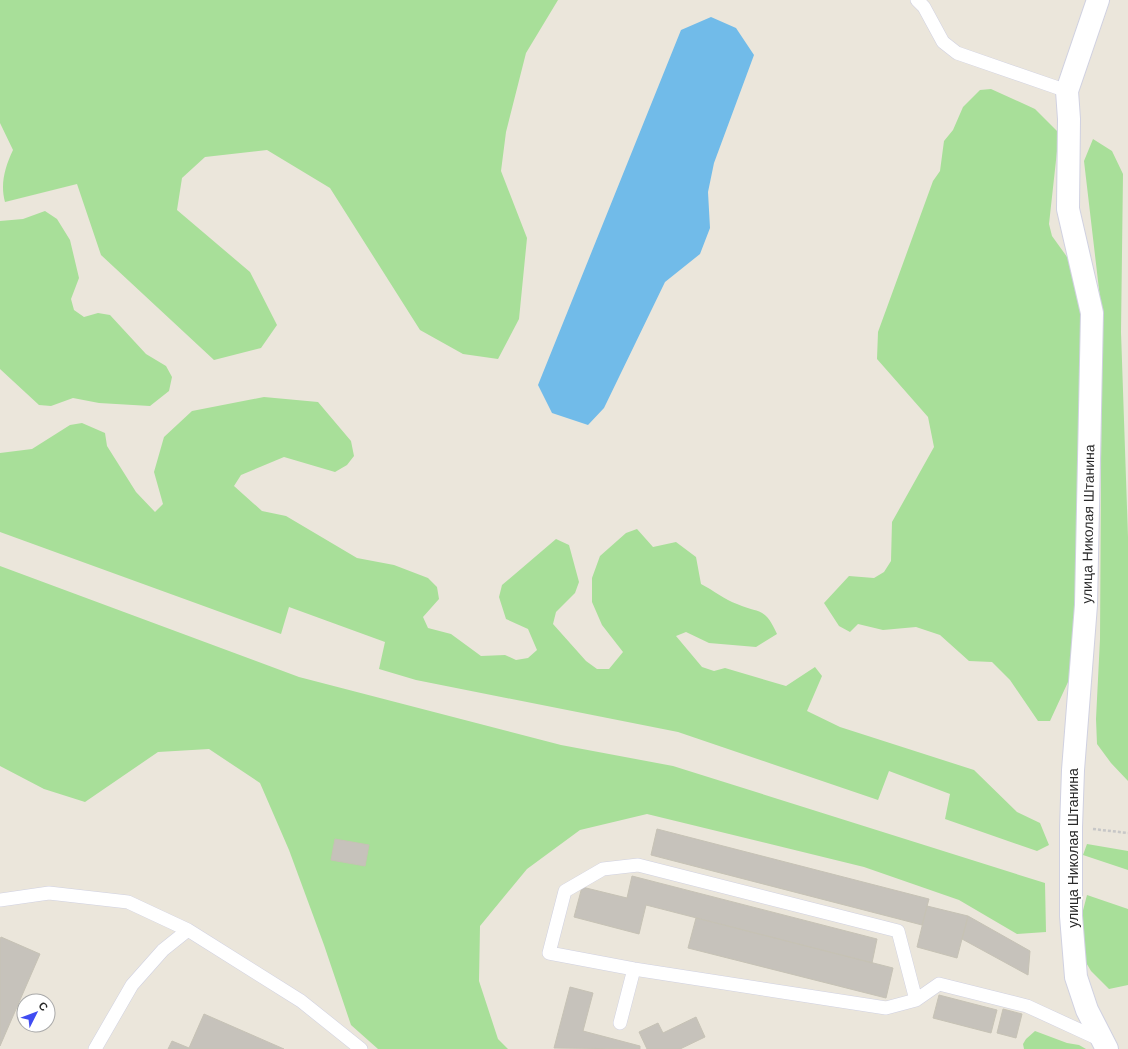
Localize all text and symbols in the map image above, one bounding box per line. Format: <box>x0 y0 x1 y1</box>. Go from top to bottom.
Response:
street label: улица Николая Штанина <box>1079 444 1097 604</box>
street label: улица Николая Штанина <box>1065 768 1081 928</box>
north arrow <box>16 993 56 1033</box>
text: С <box>36 999 51 1013</box>

